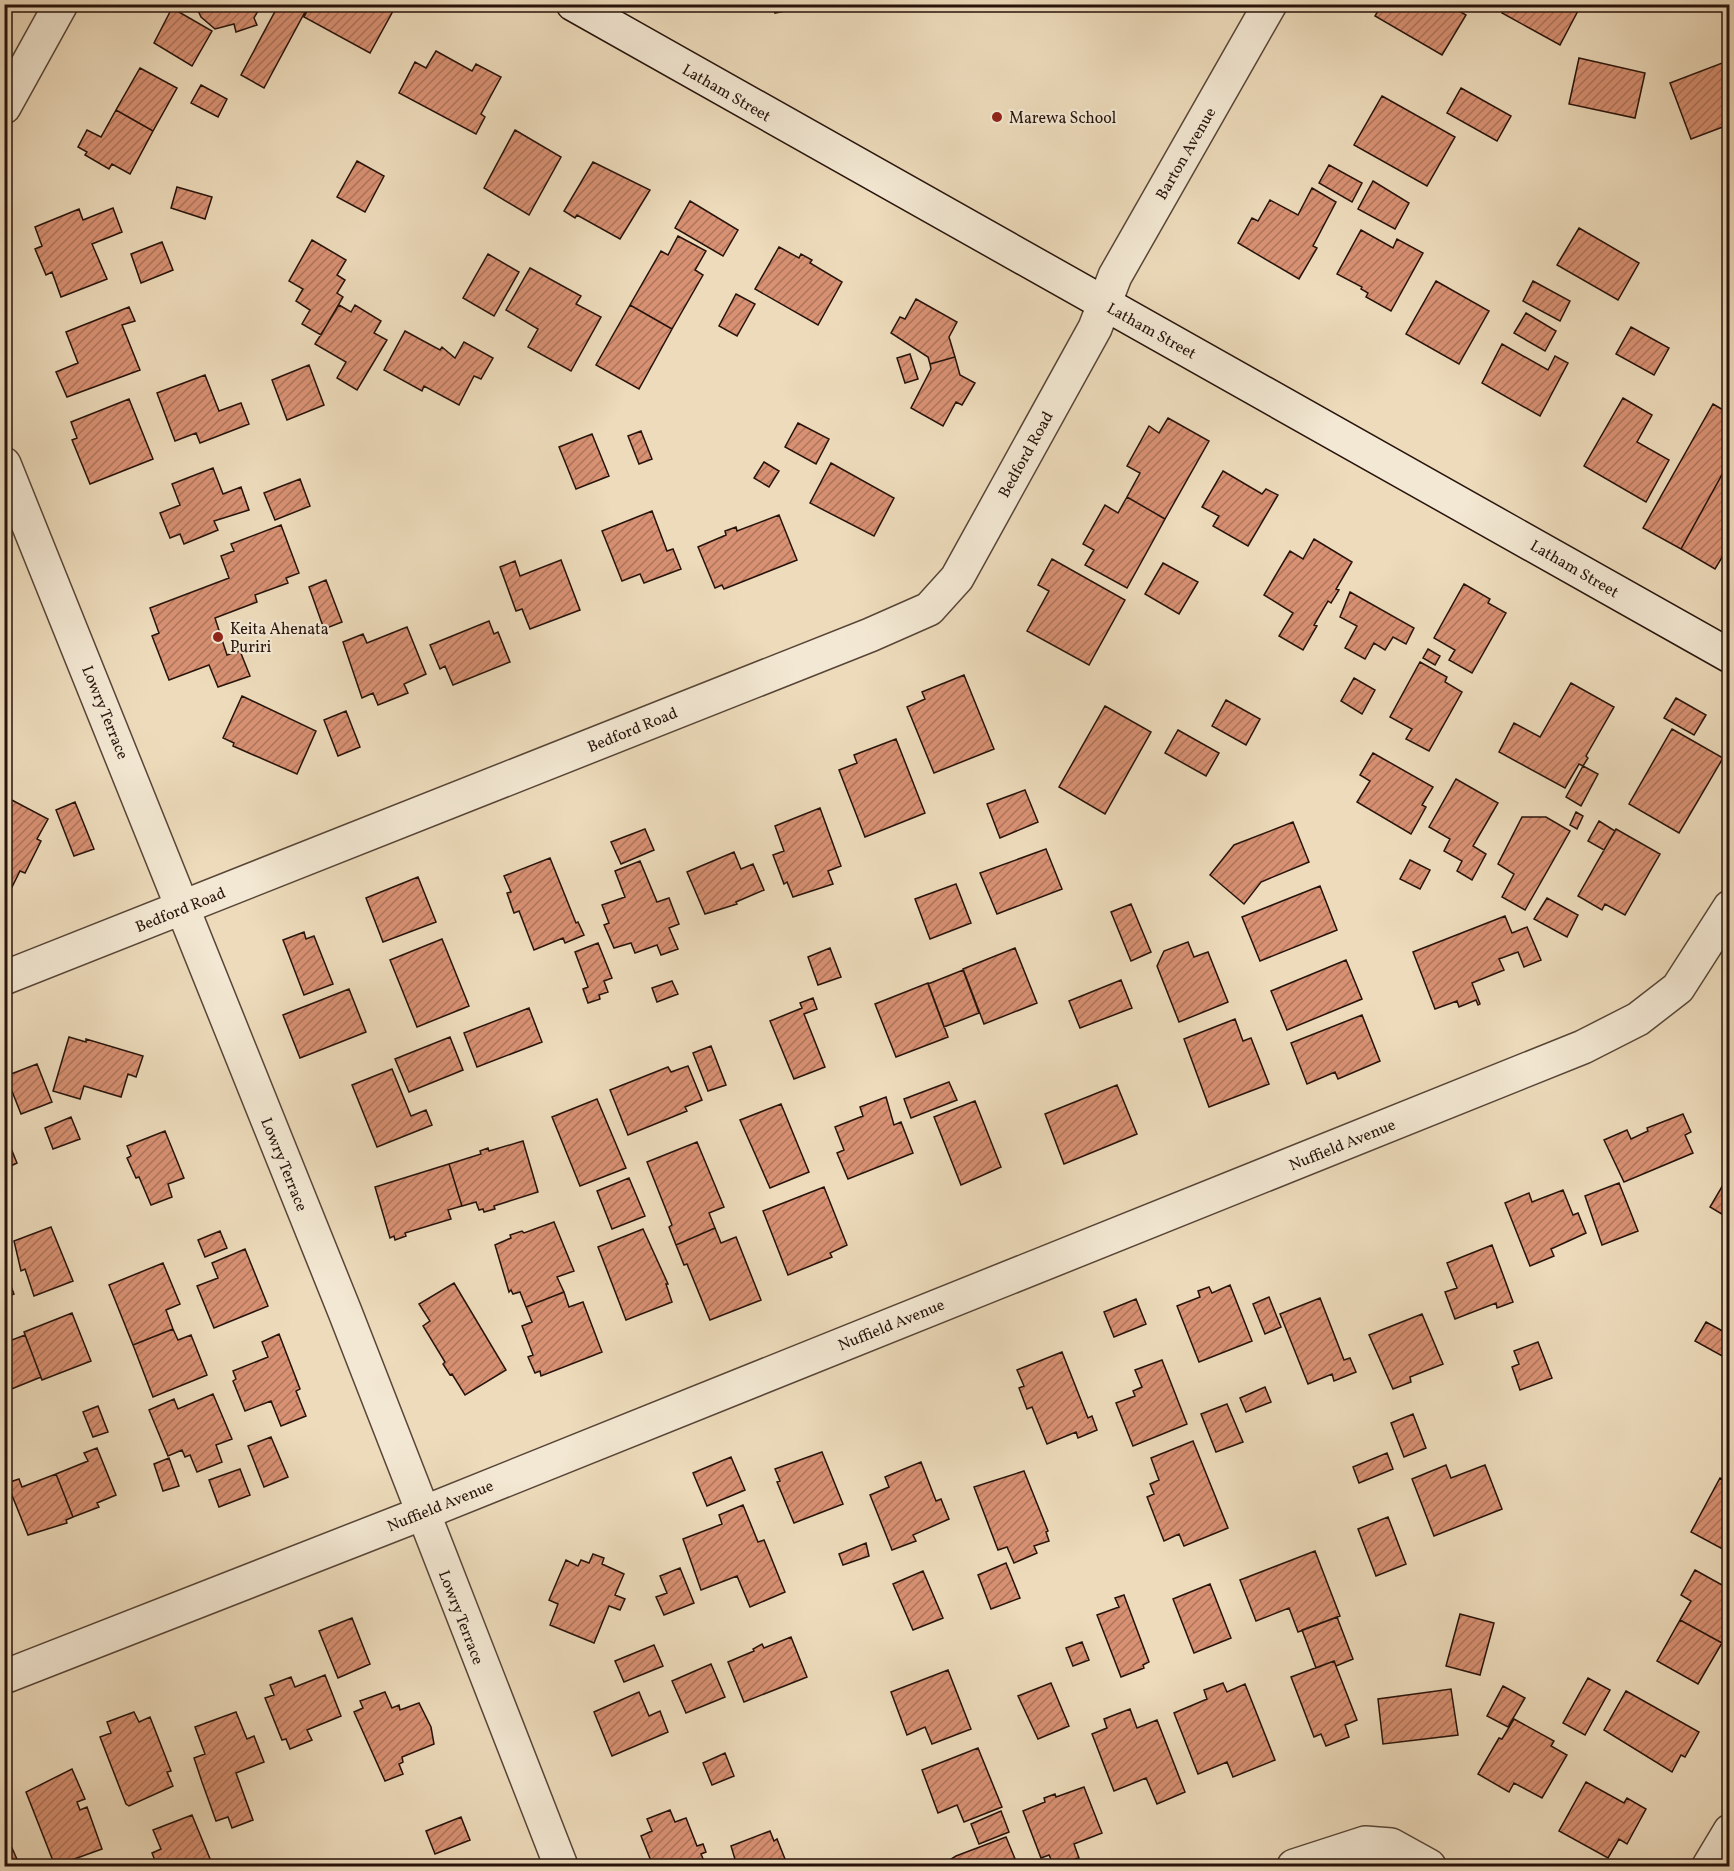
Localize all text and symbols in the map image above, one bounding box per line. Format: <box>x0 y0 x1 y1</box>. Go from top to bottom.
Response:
street label: Latham Street <box>678 59 775 128</box>
street label: Barton Avenue <box>1151 104 1222 204</box>
place label: Marewa School <box>1009 108 1117 130</box>
marker: Marewa School <box>990 110 1004 124</box>
street label: Latham Street <box>1102 298 1200 366</box>
street label: Bedford Road <box>994 408 1060 502</box>
street label: Latham Street <box>1526 535 1623 604</box>
place label: Keita Ahenata Puriri <box>230 619 329 659</box>
marker: Keita Ahenata Puriri <box>211 630 225 644</box>
street label: Lowry Terrace <box>75 663 133 763</box>
street label: Bedford Road <box>584 703 681 759</box>
street label: Bedford Road <box>132 883 229 939</box>
street label: Nuffield Avenue <box>1286 1114 1399 1177</box>
street label: Lowry Terrace <box>254 1115 312 1215</box>
street label: Nuffield Avenue <box>835 1294 948 1357</box>
street label: Nuffield Avenue <box>384 1475 497 1538</box>
street label: Lowry Terrace <box>432 1567 488 1668</box>

